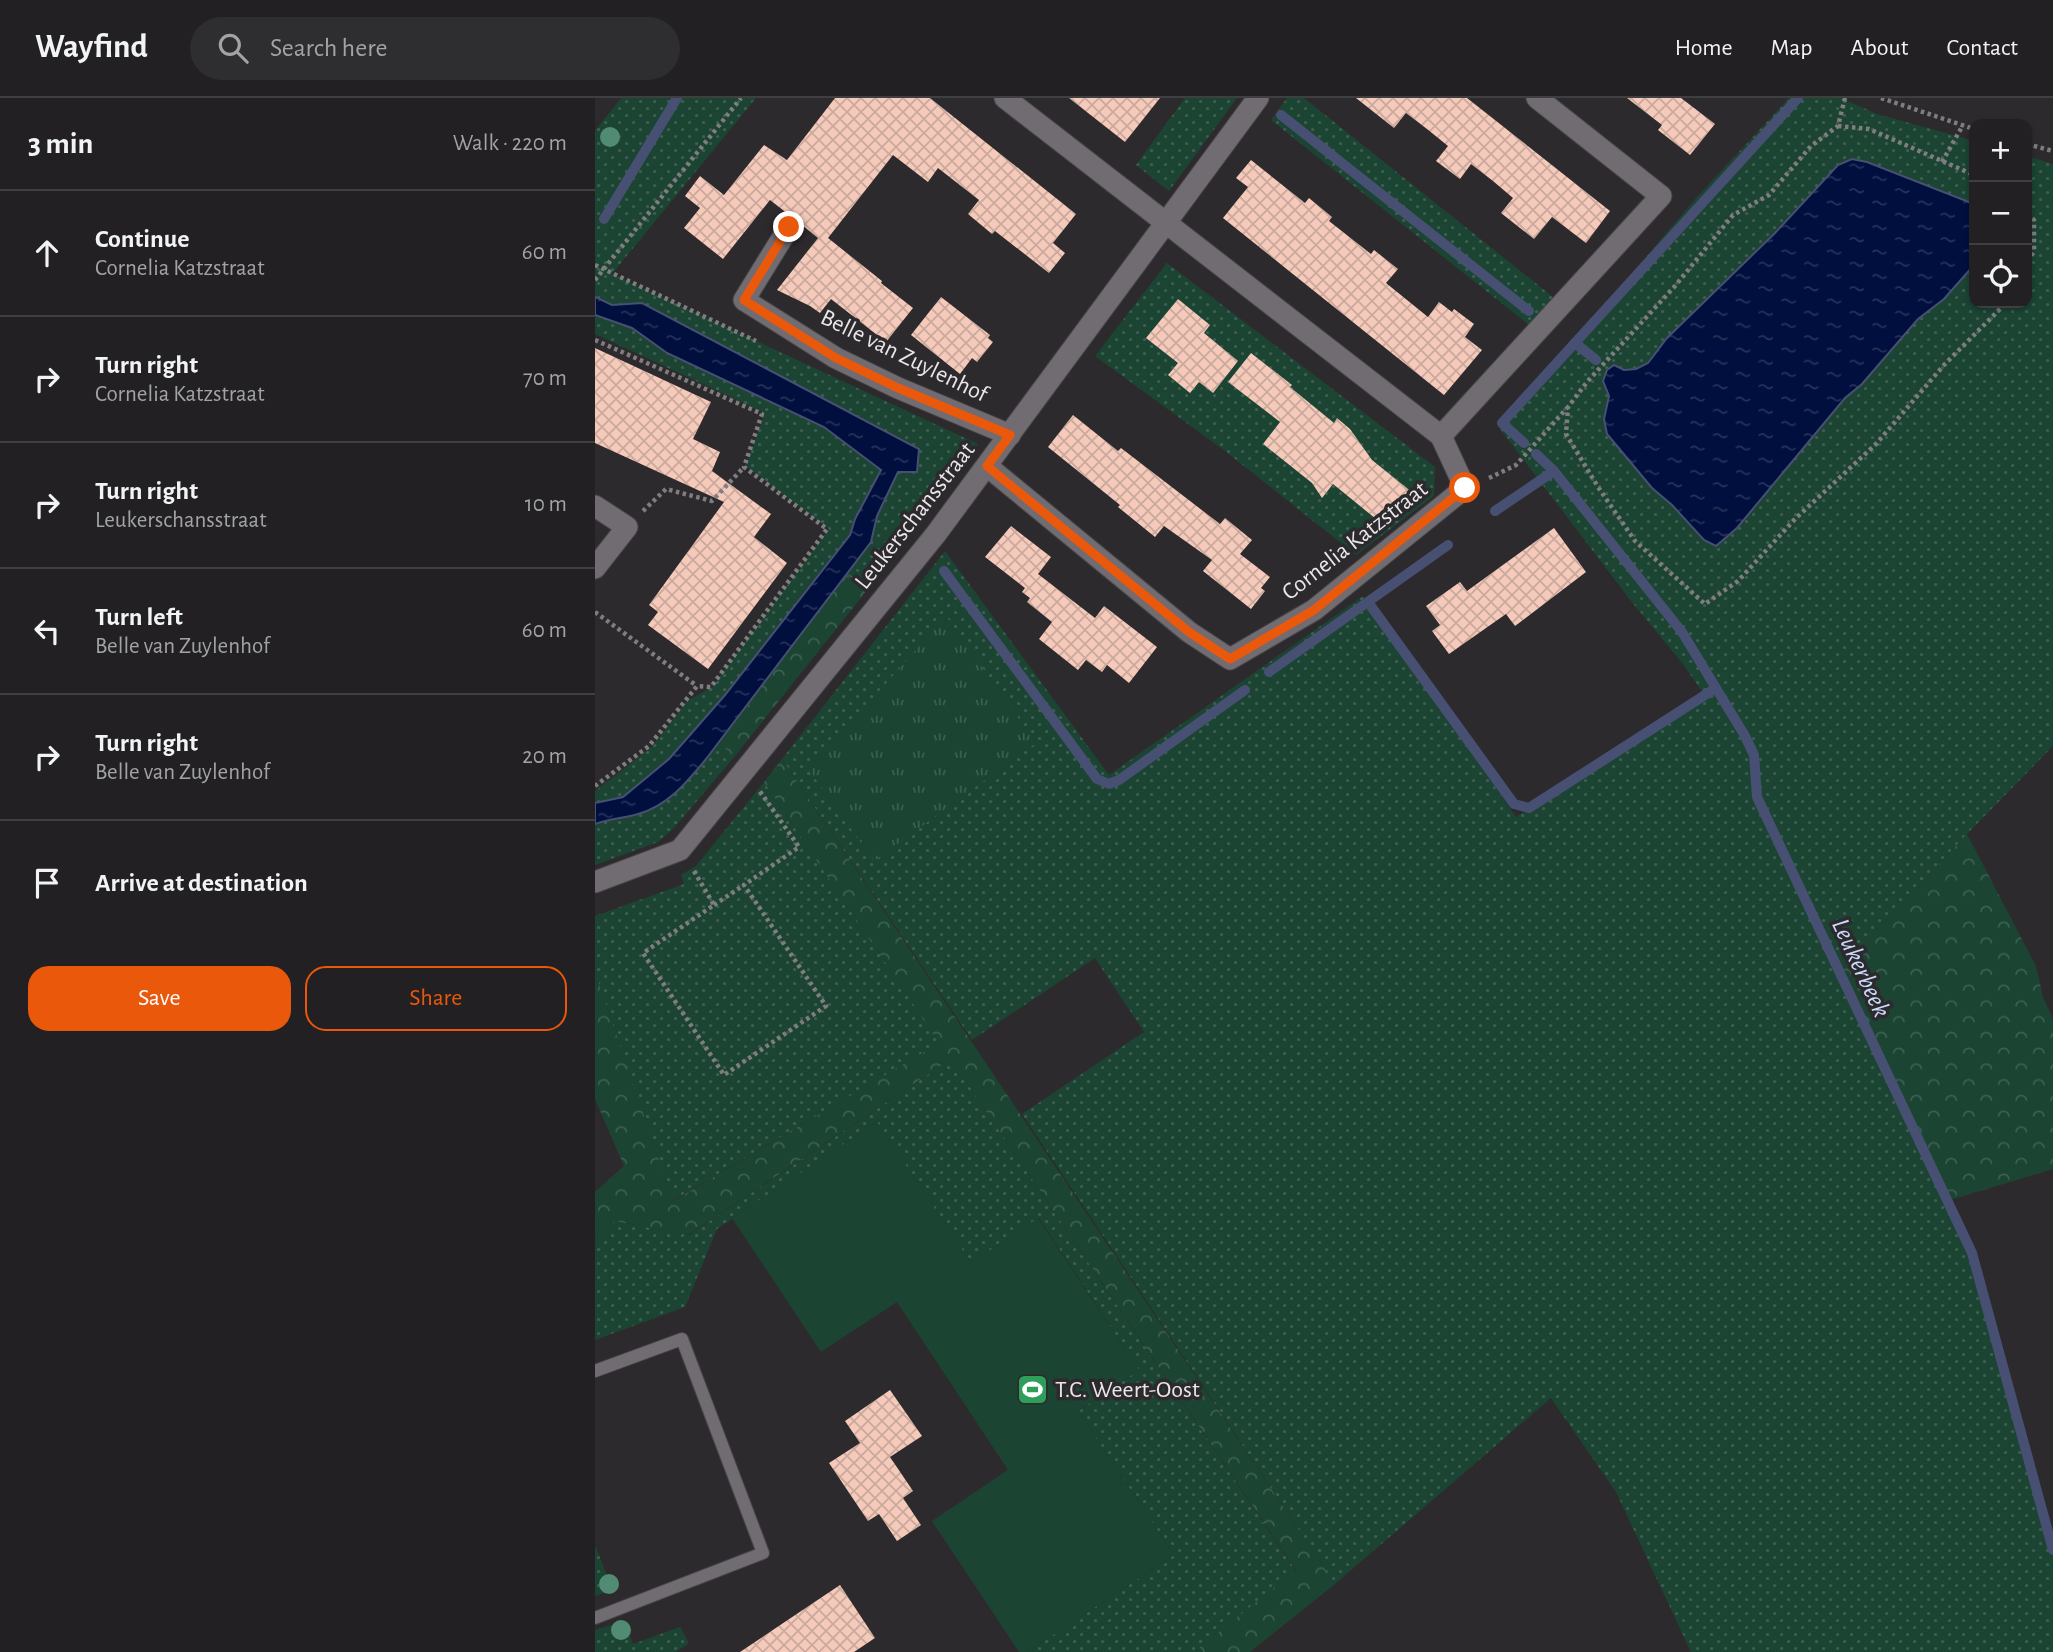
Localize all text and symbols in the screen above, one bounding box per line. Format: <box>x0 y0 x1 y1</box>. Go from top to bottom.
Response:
search box <box>190 17 680 80</box>
icon: search <box>214 29 252 67</box>
text: Wayfind <box>35 31 148 64</box>
text: Search here <box>270 35 387 61</box>
text: Home <box>1675 36 1733 60</box>
text: Map <box>1771 36 1813 60</box>
text: About <box>1851 36 1908 60</box>
text: Contact <box>1946 36 2018 60</box>
map controls <box>1969 119 2032 308</box>
button: + <box>1969 119 2032 182</box>
text: 3 min <box>28 129 93 159</box>
text: Walk · 220 m <box>453 132 567 155</box>
button: − <box>1969 182 2032 245</box>
route end <box>773 211 804 242</box>
text: Continue <box>95 226 190 252</box>
icon: ahead <box>28 234 66 272</box>
text: 60 m <box>522 241 567 264</box>
button: locate <box>1969 245 2032 308</box>
text: Cornelia Katzstraat <box>95 257 265 280</box>
street label: Belle van Zuylenhof <box>817 305 993 408</box>
text: Turn right <box>95 352 198 378</box>
icon: right <box>28 360 66 398</box>
text: 70 m <box>523 367 567 390</box>
text: Cornelia Katzstraat <box>95 383 265 406</box>
street label: Leukerschansstraat <box>850 438 980 594</box>
route start <box>1449 472 1480 503</box>
street label: Cornelia Katzstraat <box>1278 477 1432 605</box>
text: Turn right <box>95 478 198 504</box>
icon: right <box>28 486 66 524</box>
text: 10 m <box>525 493 567 516</box>
text: Leukerschansstraat <box>95 509 266 532</box>
text: Turn left <box>95 604 183 630</box>
icon: left <box>28 612 66 650</box>
text: 60 m <box>522 619 567 642</box>
text: Belle van Zuylenhof <box>95 635 270 658</box>
text: Turn right <box>95 730 198 756</box>
icon: right <box>28 738 66 776</box>
text: 20 m <box>522 745 567 768</box>
text: Belle van Zuylenhof <box>95 761 270 784</box>
icon: arrive <box>28 864 66 902</box>
text: Arrive at destination <box>95 870 308 896</box>
water label: Leukerbeek <box>1827 915 1895 1021</box>
button: Save <box>28 966 291 1031</box>
button: Share <box>305 966 567 1031</box>
sports icon: T.C. Weert-Oost <box>1015 1373 1049 1407</box>
place label: T.C. Weert-Oost <box>1055 1378 1200 1402</box>

